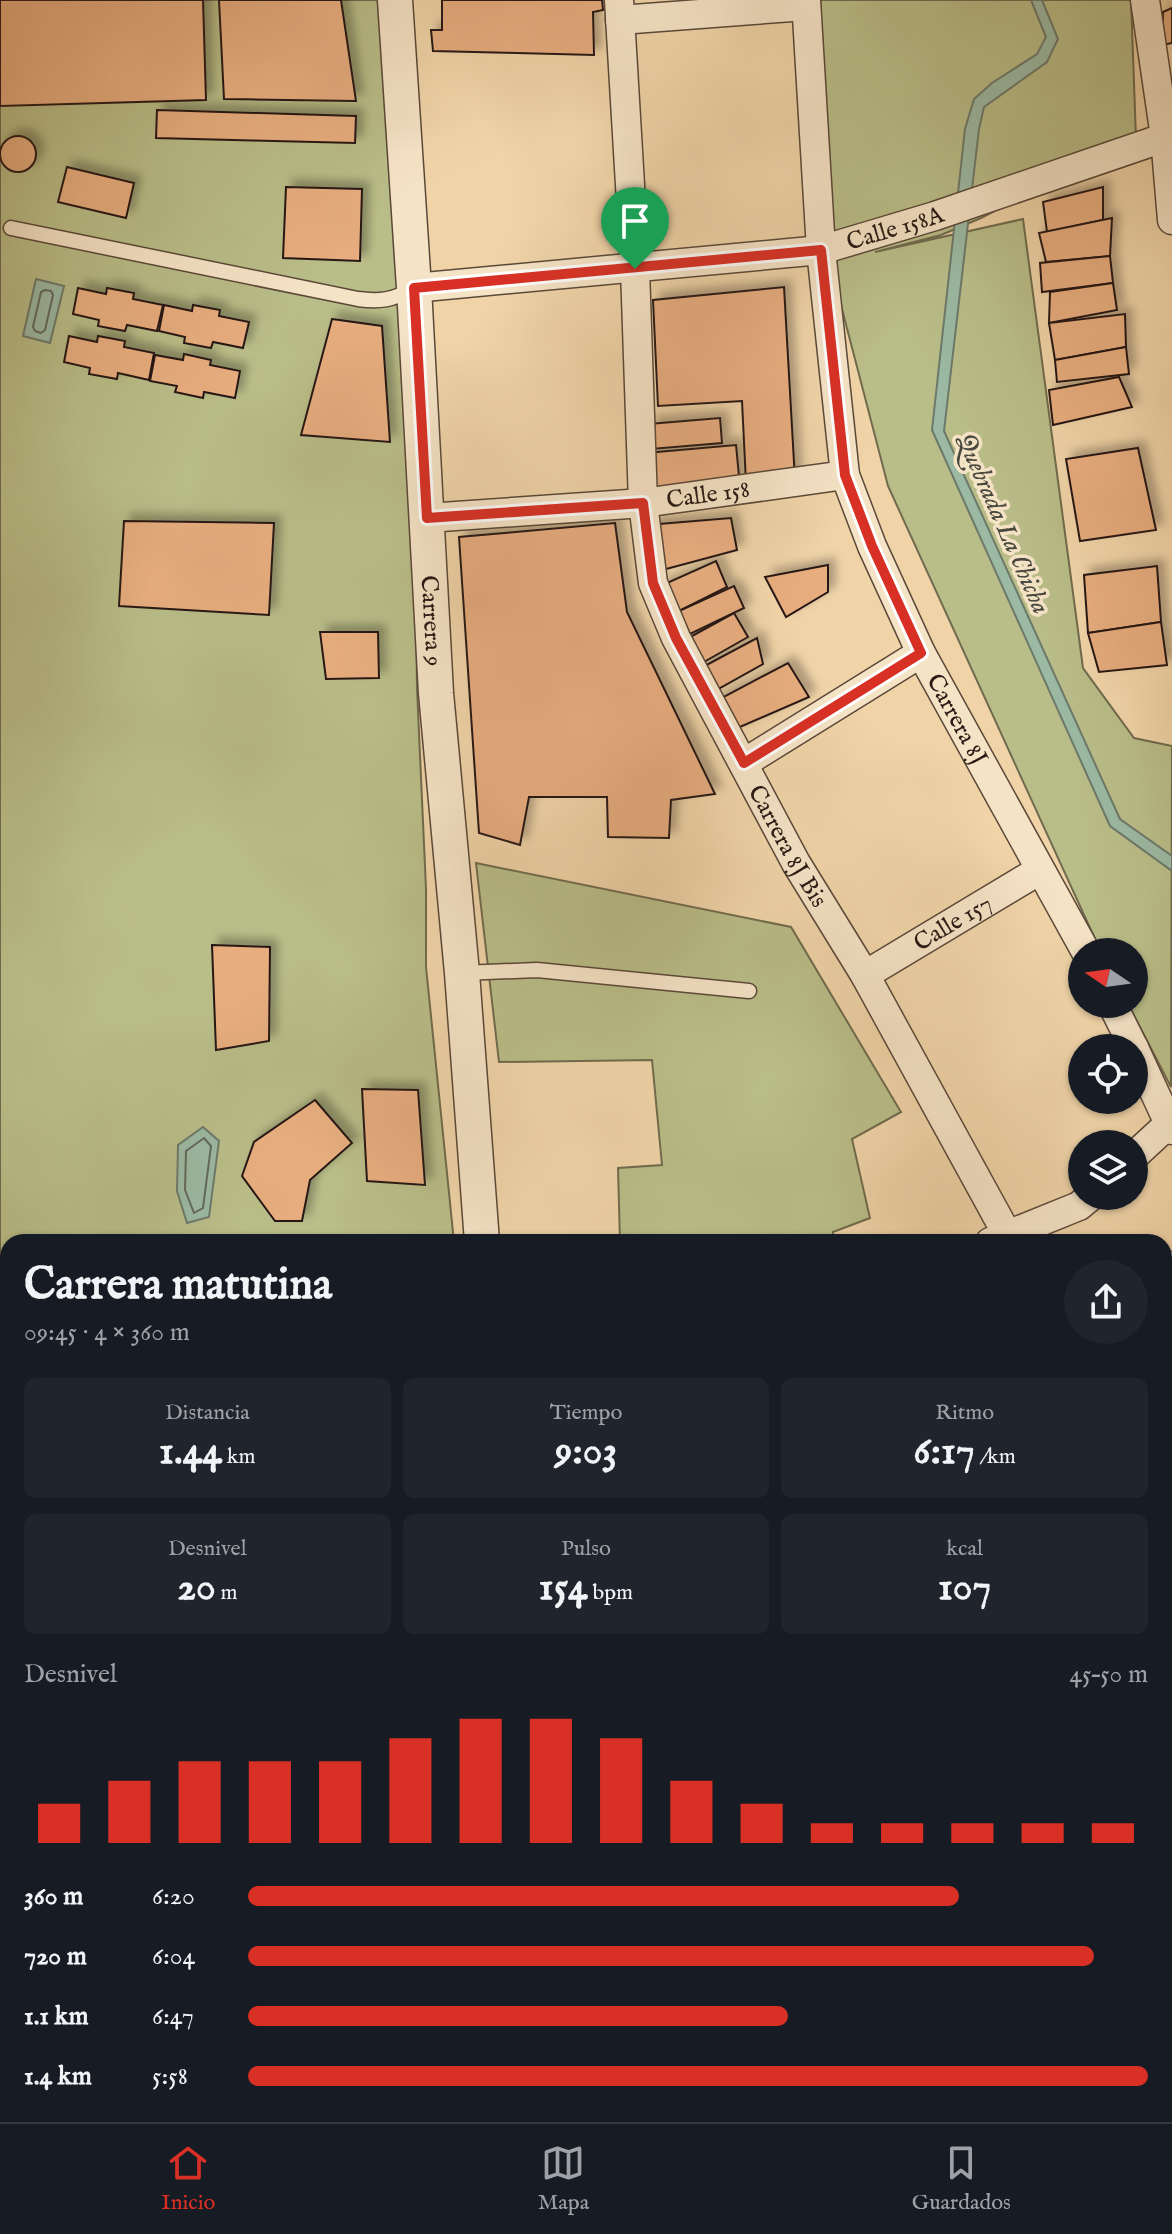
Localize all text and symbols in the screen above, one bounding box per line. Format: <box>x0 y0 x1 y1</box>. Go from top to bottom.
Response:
pin <box>601 187 669 269</box>
icon: arrive <box>613 199 657 243</box>
street label: Calle 158A <box>843 200 949 259</box>
water label: Quebrada La Chicha <box>948 428 1057 619</box>
street label: Calle 158 <box>664 474 752 517</box>
street label: Carrera 9 <box>413 575 449 667</box>
street label: Carrera 8J <box>919 669 994 771</box>
street label: Carrera 8J Bis <box>740 780 834 914</box>
street label: Calle 157 <box>909 888 998 959</box>
north arrow <box>1068 938 1148 1018</box>
map controls <box>1068 938 1148 1210</box>
button: locate <box>1068 1034 1148 1114</box>
button: layers <box>1068 1130 1148 1210</box>
text: Carrera matutina <box>24 1258 332 1314</box>
button: share <box>1064 1260 1148 1344</box>
text: 09:45 · 4 × 360 m <box>24 1316 190 1349</box>
text: Distancia <box>165 1399 250 1427</box>
text: Tiempo <box>550 1399 622 1427</box>
text: Ritmo <box>935 1399 994 1427</box>
text: 1.44 <box>159 1427 222 1478</box>
text: 9:03 <box>555 1427 617 1478</box>
text: 6:17 <box>914 1427 975 1478</box>
text: km <box>222 1443 256 1471</box>
text: /km <box>975 1443 1016 1471</box>
text: Desnivel <box>168 1535 247 1563</box>
text: Pulso <box>561 1535 611 1563</box>
text: kcal <box>946 1535 983 1563</box>
text: 20 <box>177 1563 216 1614</box>
text: 154 <box>539 1563 588 1614</box>
text: 107 <box>938 1563 991 1614</box>
text: m <box>216 1579 237 1607</box>
text: bpm <box>588 1579 633 1607</box>
text: Desnivel <box>24 1658 117 1691</box>
text: 45–50 m <box>1069 1658 1148 1691</box>
text: 360 m <box>24 1880 83 1913</box>
text: 6:20 <box>152 1880 195 1913</box>
text: 720 m <box>24 1940 87 1973</box>
text: 6:04 <box>152 1940 195 1973</box>
text: 1.1 km <box>24 2000 89 2033</box>
text: 6:47 <box>152 2000 194 2033</box>
text: 1.4 km <box>24 2060 92 2093</box>
text: 5:58 <box>152 2060 188 2093</box>
tab: Inicio <box>161 2141 215 2217</box>
tab: Mapa <box>538 2141 589 2217</box>
tab: Guardados <box>912 2141 1011 2217</box>

